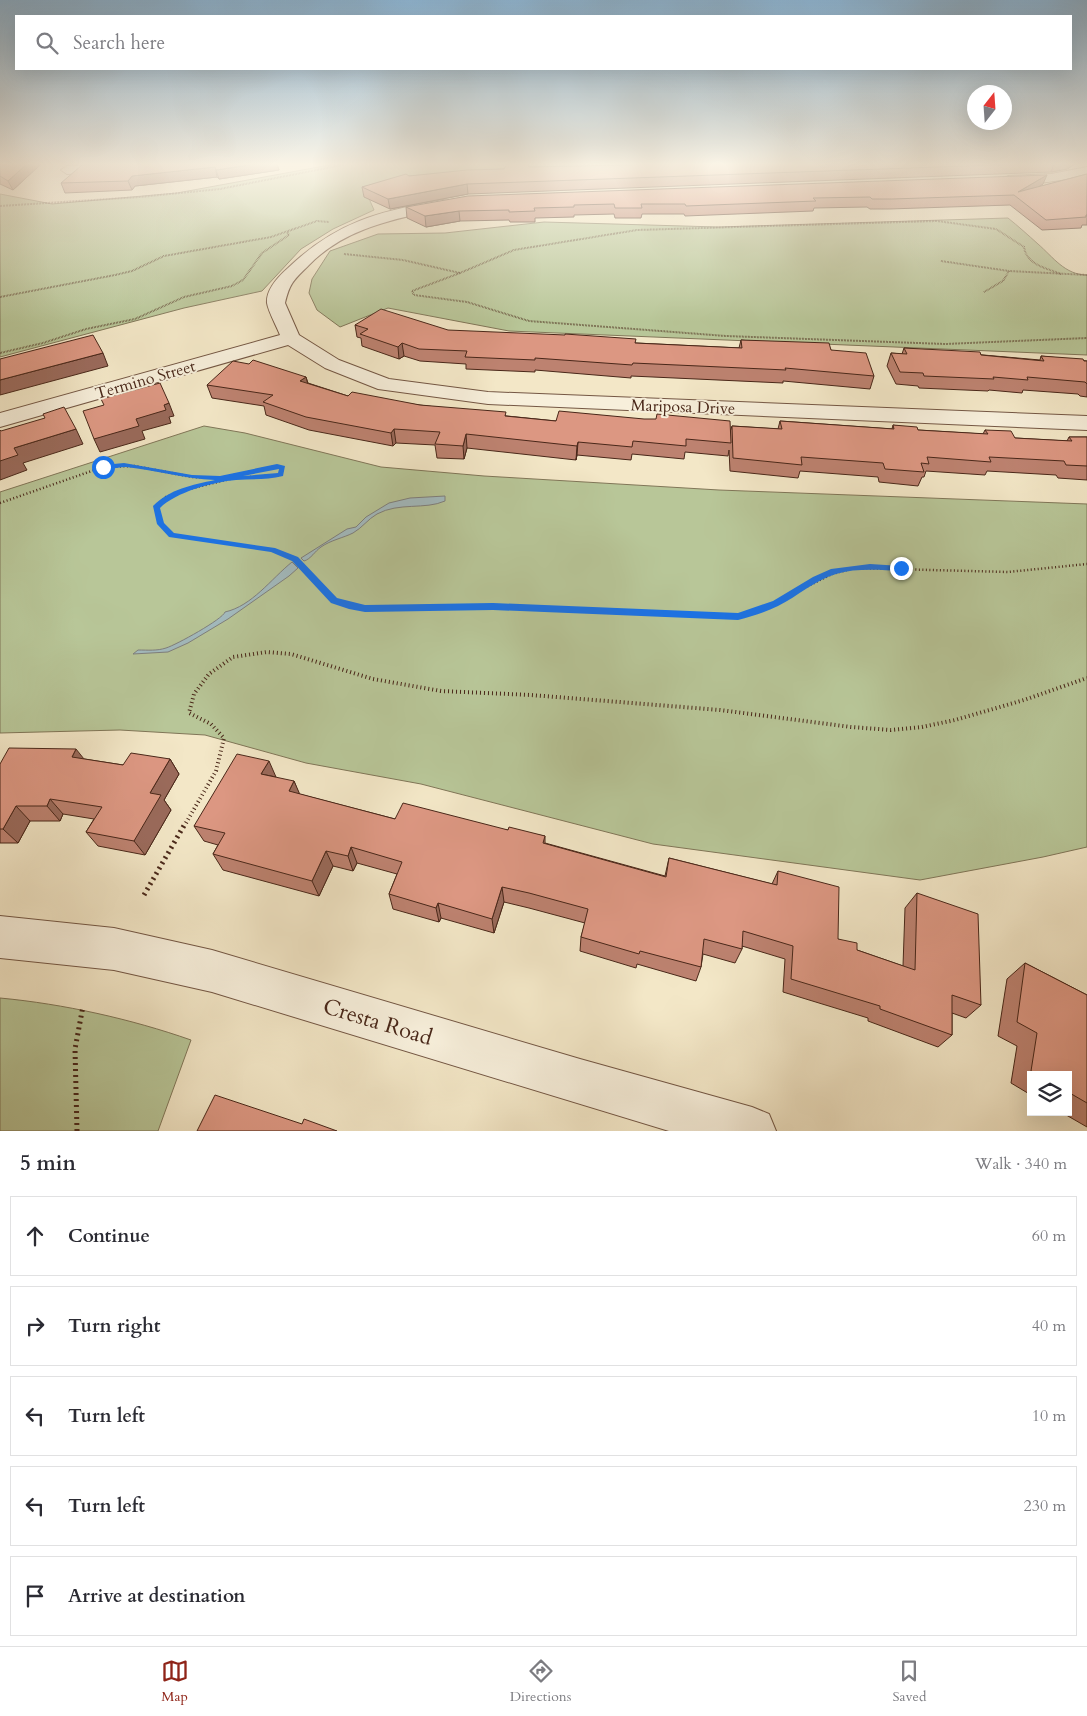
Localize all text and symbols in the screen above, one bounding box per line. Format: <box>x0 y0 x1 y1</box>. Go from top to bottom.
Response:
search box <box>15 15 1072 70</box>
icon: search <box>33 29 61 57</box>
text: Search here <box>73 30 165 56</box>
north arrow <box>967 85 1012 130</box>
street label: Termino Street <box>93 355 198 405</box>
street label: Mariposa Drive <box>630 394 736 420</box>
route start <box>92 456 115 479</box>
route end <box>890 557 913 580</box>
street label: Cresta Road <box>319 991 436 1053</box>
map controls <box>1027 1071 1072 1116</box>
button: layers <box>1027 1071 1072 1116</box>
text: 5 min <box>20 1149 76 1178</box>
text: Walk · 340 m <box>975 1153 1067 1175</box>
icon: ahead <box>21 1222 49 1250</box>
text: Continue <box>68 1223 150 1249</box>
text: 60 m <box>1032 1225 1066 1247</box>
icon: right <box>21 1312 49 1340</box>
text: Turn right <box>68 1313 160 1339</box>
text: 40 m <box>1032 1315 1066 1337</box>
icon: left <box>21 1402 49 1430</box>
text: Turn left <box>68 1403 145 1429</box>
text: 10 m <box>1032 1405 1066 1427</box>
icon: left <box>21 1492 49 1520</box>
text: Turn left <box>68 1493 145 1519</box>
text: 230 m <box>1024 1495 1066 1517</box>
icon: arrive <box>21 1582 49 1610</box>
text: Arrive at destination <box>68 1583 245 1609</box>
tab: Map <box>161 1657 189 1706</box>
tab: Directions <box>510 1657 571 1706</box>
tab: Saved <box>892 1657 926 1706</box>

